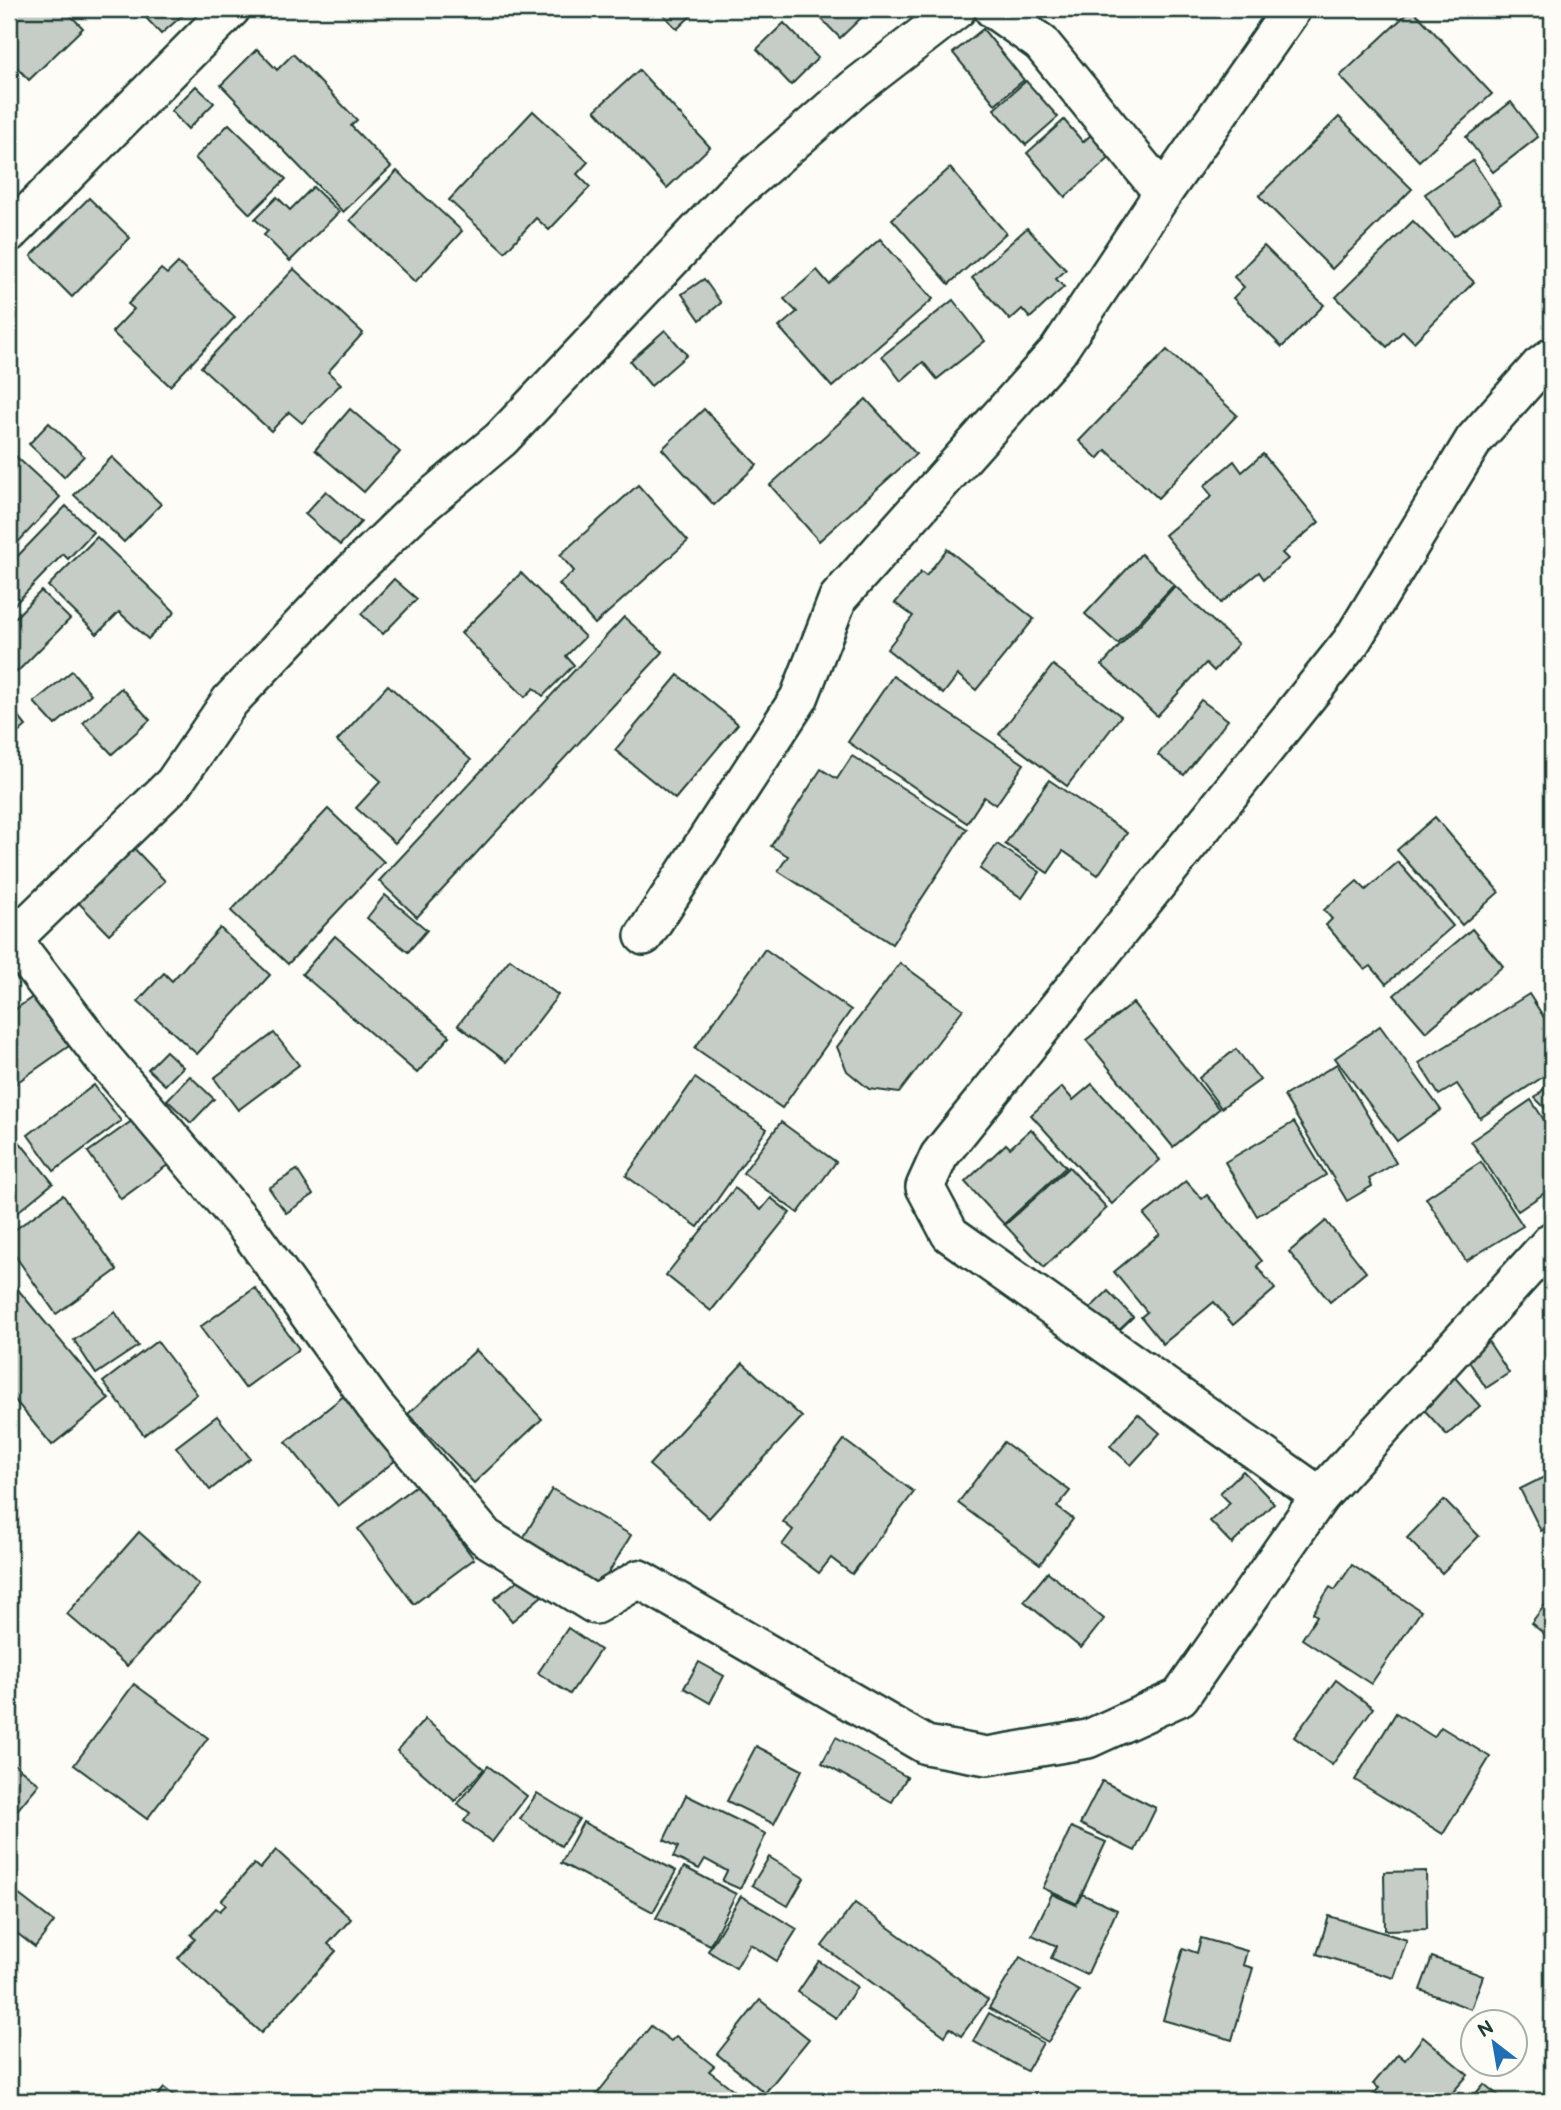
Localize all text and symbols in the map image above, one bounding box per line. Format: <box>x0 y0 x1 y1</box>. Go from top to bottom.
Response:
north arrow <box>1460 2008 1530 2078</box>
text: N <box>1474 2016 1498 2043</box>

